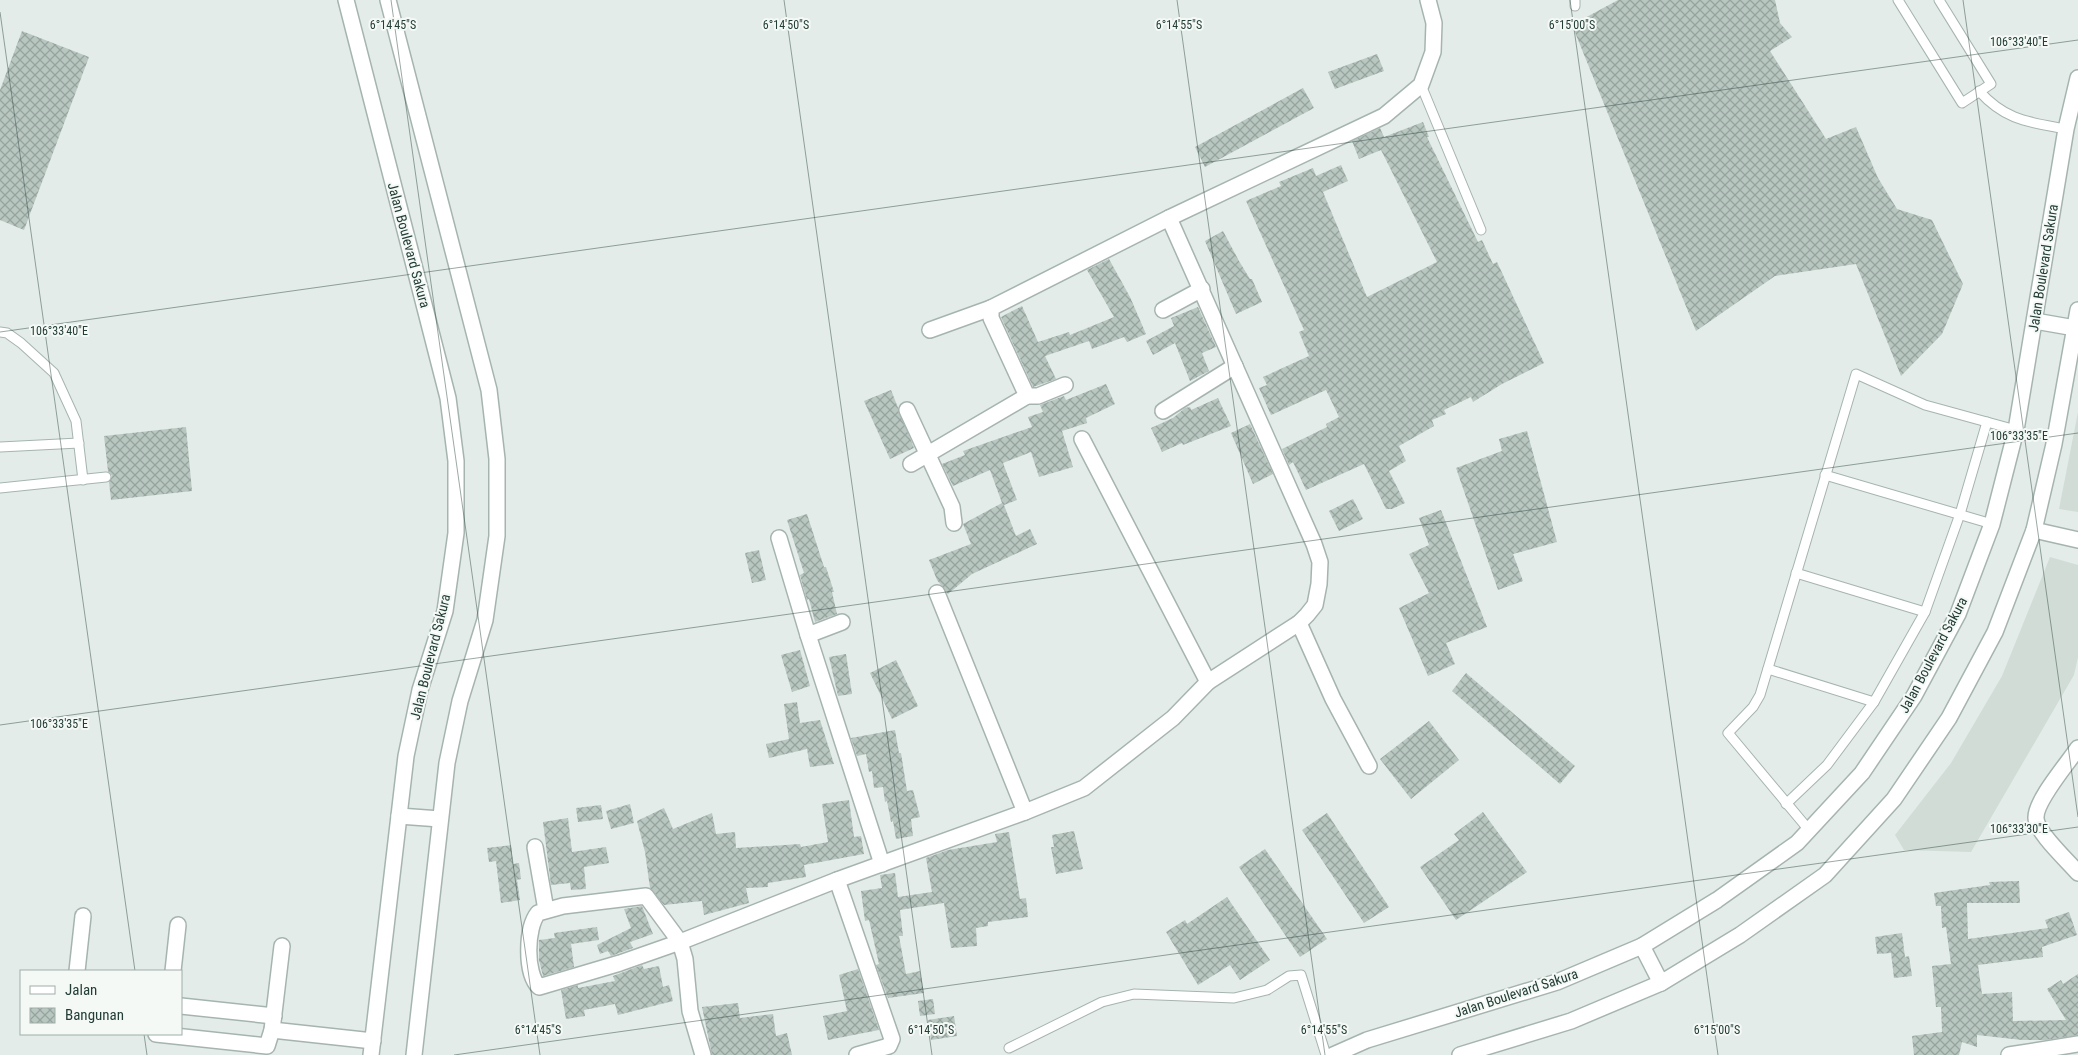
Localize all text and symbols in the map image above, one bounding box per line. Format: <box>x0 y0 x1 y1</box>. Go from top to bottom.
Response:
text: 6°14'45"S <box>370 18 416 32</box>
text: 6°14'50"S <box>763 18 809 32</box>
text: 6°14'55"S <box>1156 18 1202 32</box>
text: 6°15'00"S <box>1549 18 1595 32</box>
text: 106°33'40"E <box>1990 35 2048 49</box>
street label: Jalan Boulevard Sakura <box>385 181 433 309</box>
street label: Jalan Boulevard Sakura <box>2025 203 2061 333</box>
text: 106°33'40"E <box>30 324 88 338</box>
text: 106°33'35"E <box>1990 429 2048 443</box>
street label: Jalan Boulevard Sakura <box>407 592 453 722</box>
street label: Jalan Boulevard Sakura <box>1896 594 1970 716</box>
text: 106°33'35"E <box>30 717 88 731</box>
text: 106°33'30"E <box>1990 822 2048 836</box>
street label: Jalan Boulevard Sakura <box>1452 965 1580 1021</box>
legend <box>20 970 182 1035</box>
text: Jalan <box>65 981 97 999</box>
text: Bangunan <box>65 1006 124 1024</box>
text: 6°14'45"S <box>515 1023 561 1037</box>
text: 6°14'50"S <box>908 1023 954 1037</box>
text: 6°14'55"S <box>1301 1023 1347 1037</box>
text: 6°15'00"S <box>1694 1023 1740 1037</box>

